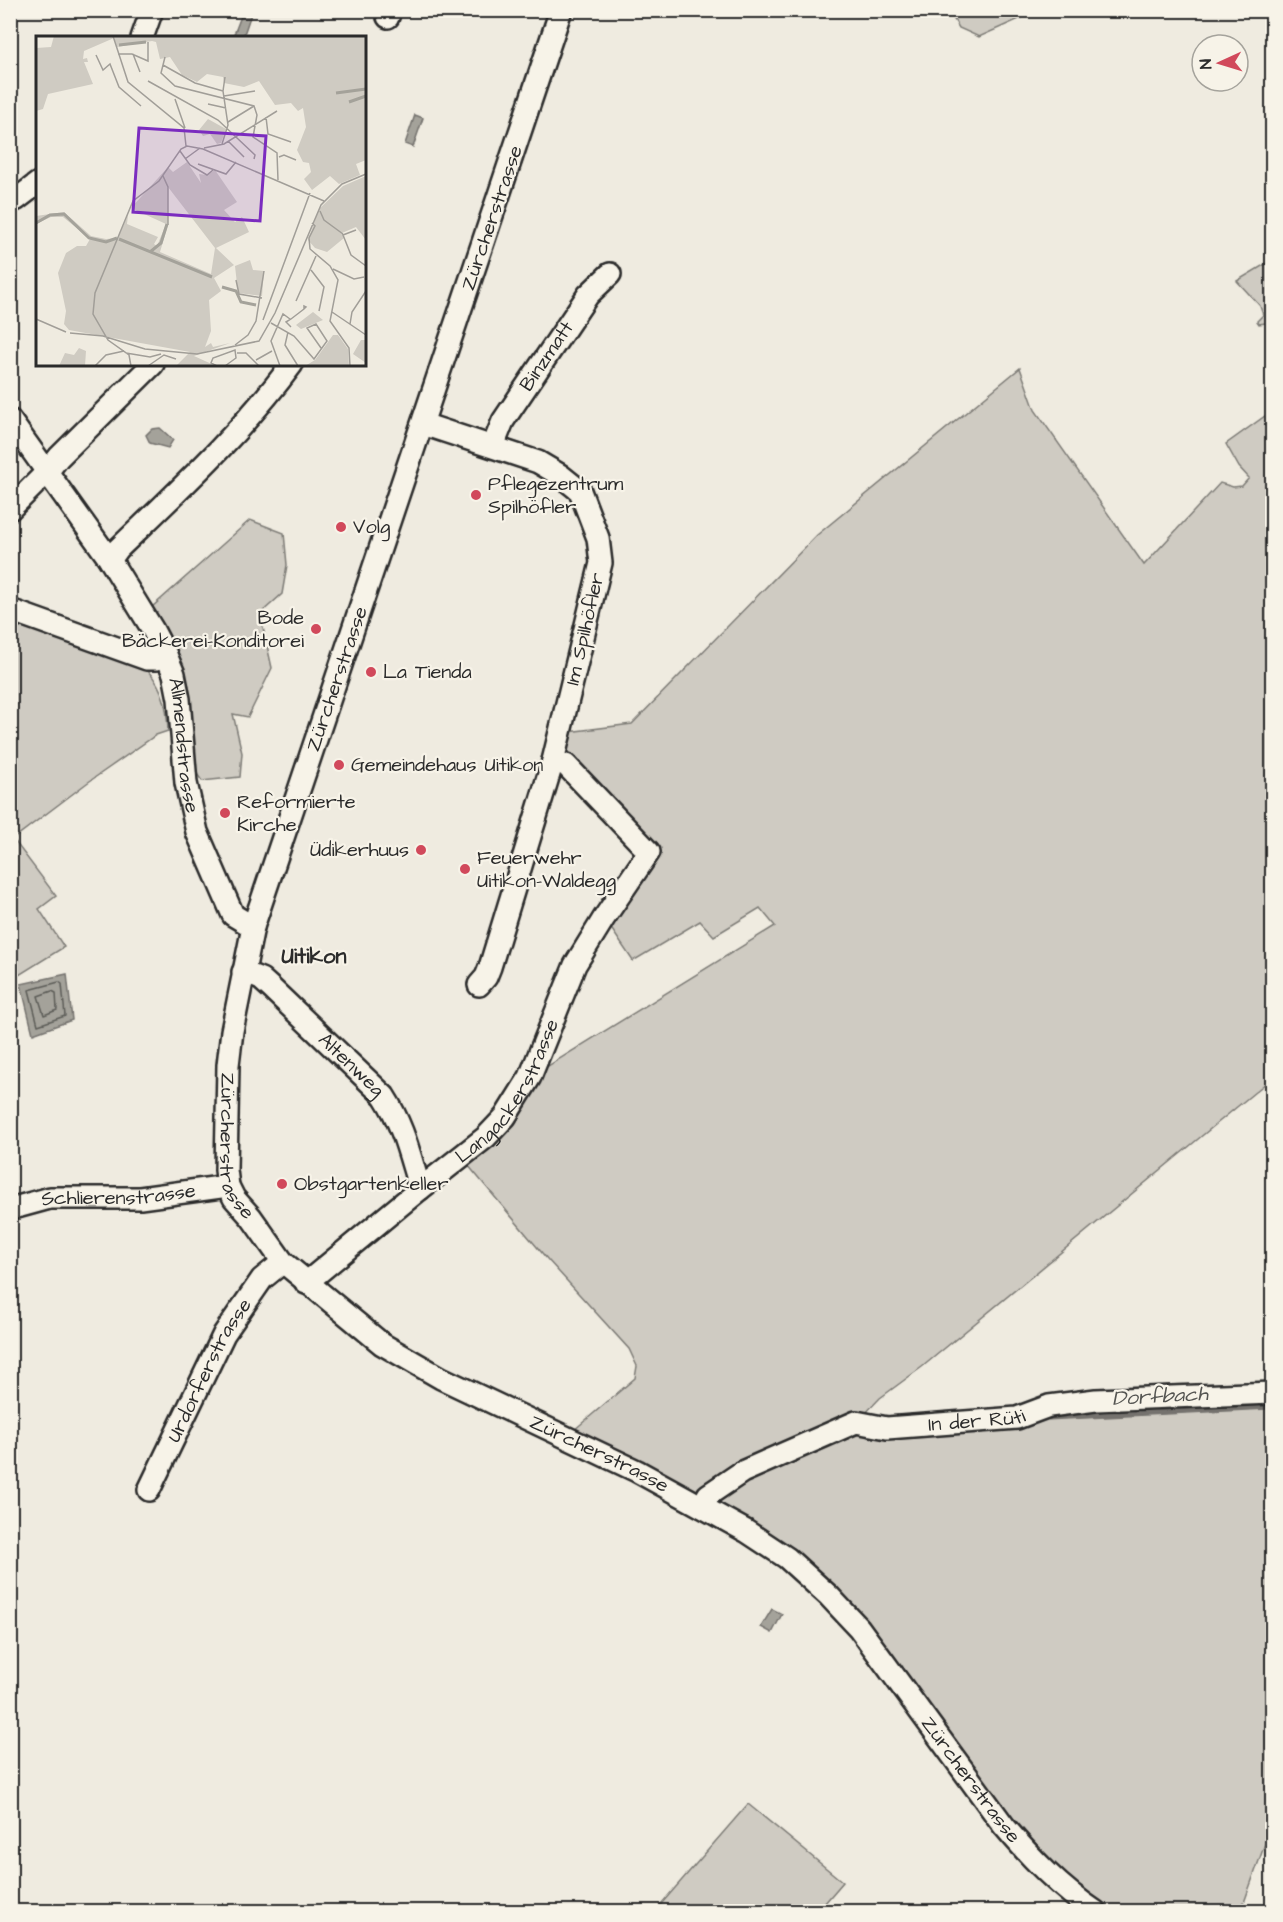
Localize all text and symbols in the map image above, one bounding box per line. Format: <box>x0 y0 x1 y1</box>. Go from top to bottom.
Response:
north arrow <box>1190 33 1250 93</box>
inset map <box>36 36 366 366</box>
text: N <box>1195 58 1217 70</box>
street label: Zürcherstrasse <box>454 142 530 294</box>
street label: Binzmatt <box>513 316 580 397</box>
place label: Pflegezentrum Spilhöfler <box>488 470 624 521</box>
marker: Pflegezentrum Spilhöfler <box>469 488 483 502</box>
place label: Volg <box>353 513 390 542</box>
marker: Volg <box>334 520 348 534</box>
street label: Im Spilhöfler <box>558 570 612 688</box>
street label: Zürcherstrasse <box>299 603 375 755</box>
place label: Bode Bäckerei-Konditorei <box>122 604 304 655</box>
marker: Bode Bäckerei-Konditorei <box>309 622 323 636</box>
place label: La Tienda <box>383 658 472 686</box>
marker: La Tienda <box>364 665 378 679</box>
street label: Allmendstrasse <box>161 675 206 816</box>
place label: Gemeindehaus Uitikon <box>351 751 543 779</box>
marker: Gemeindehaus Uitikon <box>332 758 346 772</box>
place label: Reformierte Kirche <box>237 788 356 839</box>
marker: Reformierte Kirche <box>218 806 232 820</box>
place label: Üdikerhuus <box>310 836 409 864</box>
marker: Üdikerhuus <box>414 843 428 857</box>
place label: Feuerwehr Uitikon-Waldegg <box>477 844 616 896</box>
marker: Feuerwehr Uitikon-Waldegg <box>458 862 472 876</box>
district label: Uitikon <box>282 941 346 972</box>
street label: Langackerstrasse <box>449 1015 566 1170</box>
street label: Altenweg <box>312 1026 391 1104</box>
street label: Zürcherstrasse <box>212 1072 261 1226</box>
place label: Obstgartenkeller <box>294 1170 448 1199</box>
street label: Schlierenstrasse <box>38 1177 197 1214</box>
marker: Obstgartenkeller <box>275 1177 289 1191</box>
street label: Urdorferstrasse <box>160 1293 259 1447</box>
water label: Dorfbach <box>1111 1379 1210 1413</box>
street label: In der Rüti <box>927 1402 1029 1439</box>
street label: Zürcherstrasse <box>525 1408 674 1500</box>
street label: Zürcherstrasse <box>914 1711 1027 1850</box>

